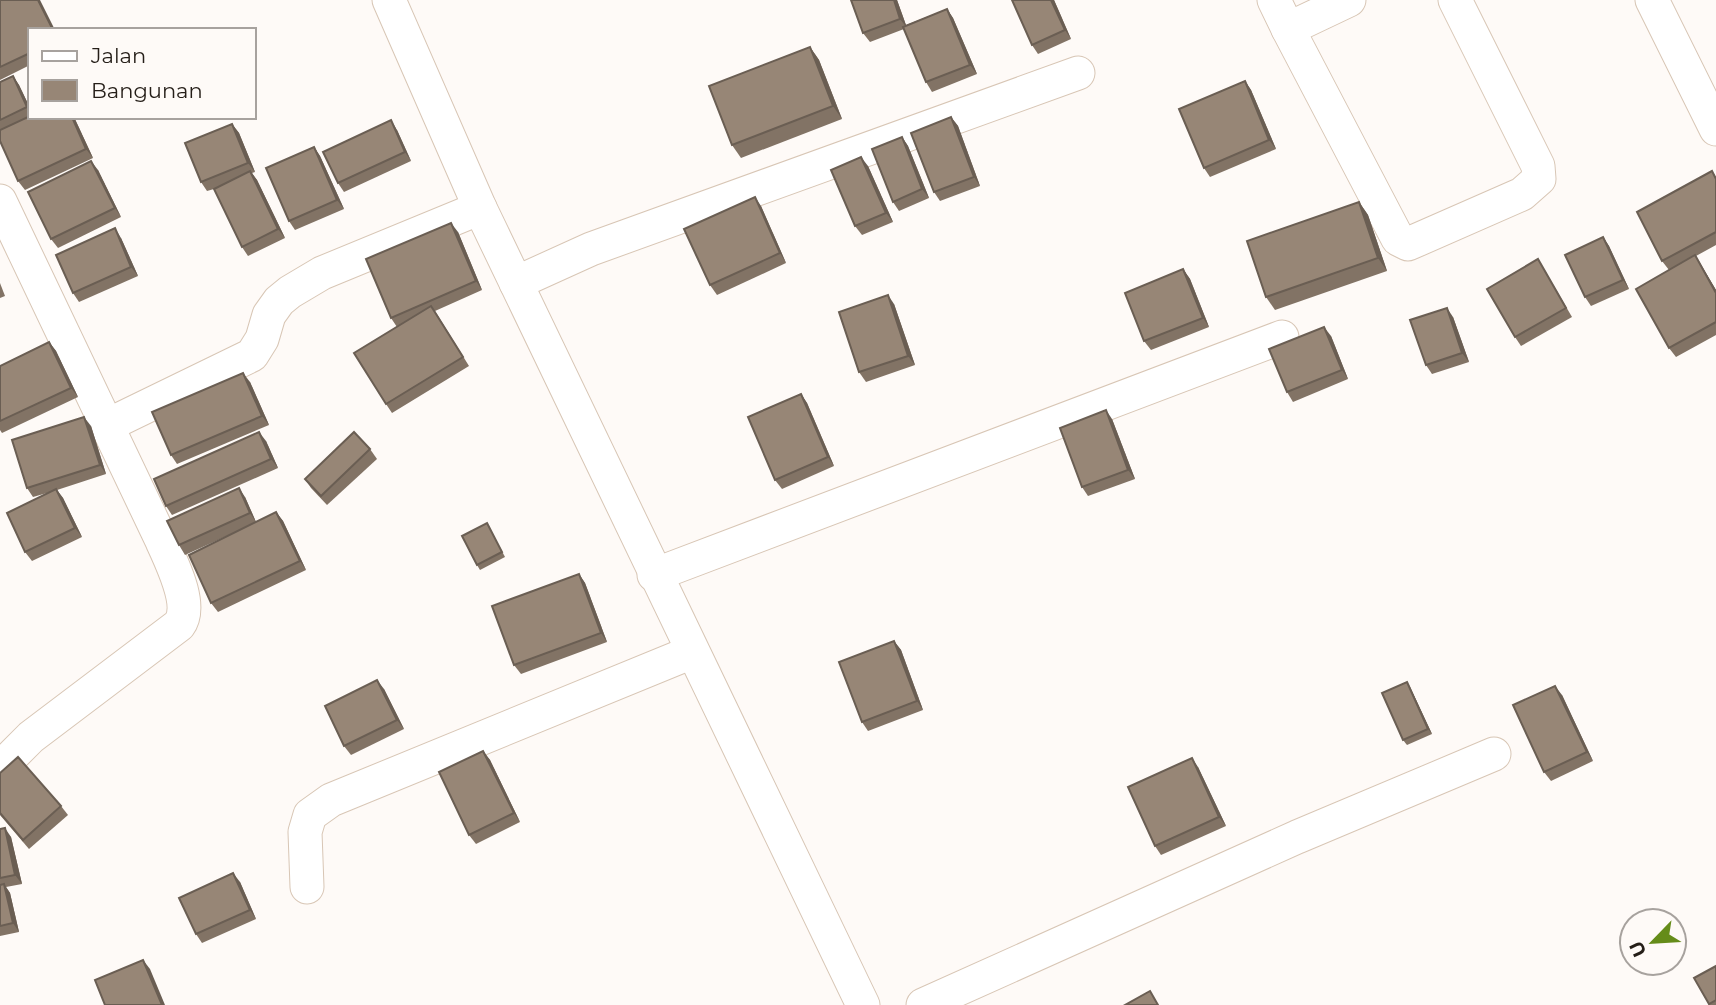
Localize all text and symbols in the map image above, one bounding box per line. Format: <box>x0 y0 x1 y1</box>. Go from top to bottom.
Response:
legend <box>28 28 256 119</box>
text: Jalan <box>90 43 146 68</box>
text: Bangunan <box>91 78 203 103</box>
north arrow <box>1618 907 1688 977</box>
text: U <box>1624 937 1652 961</box>

